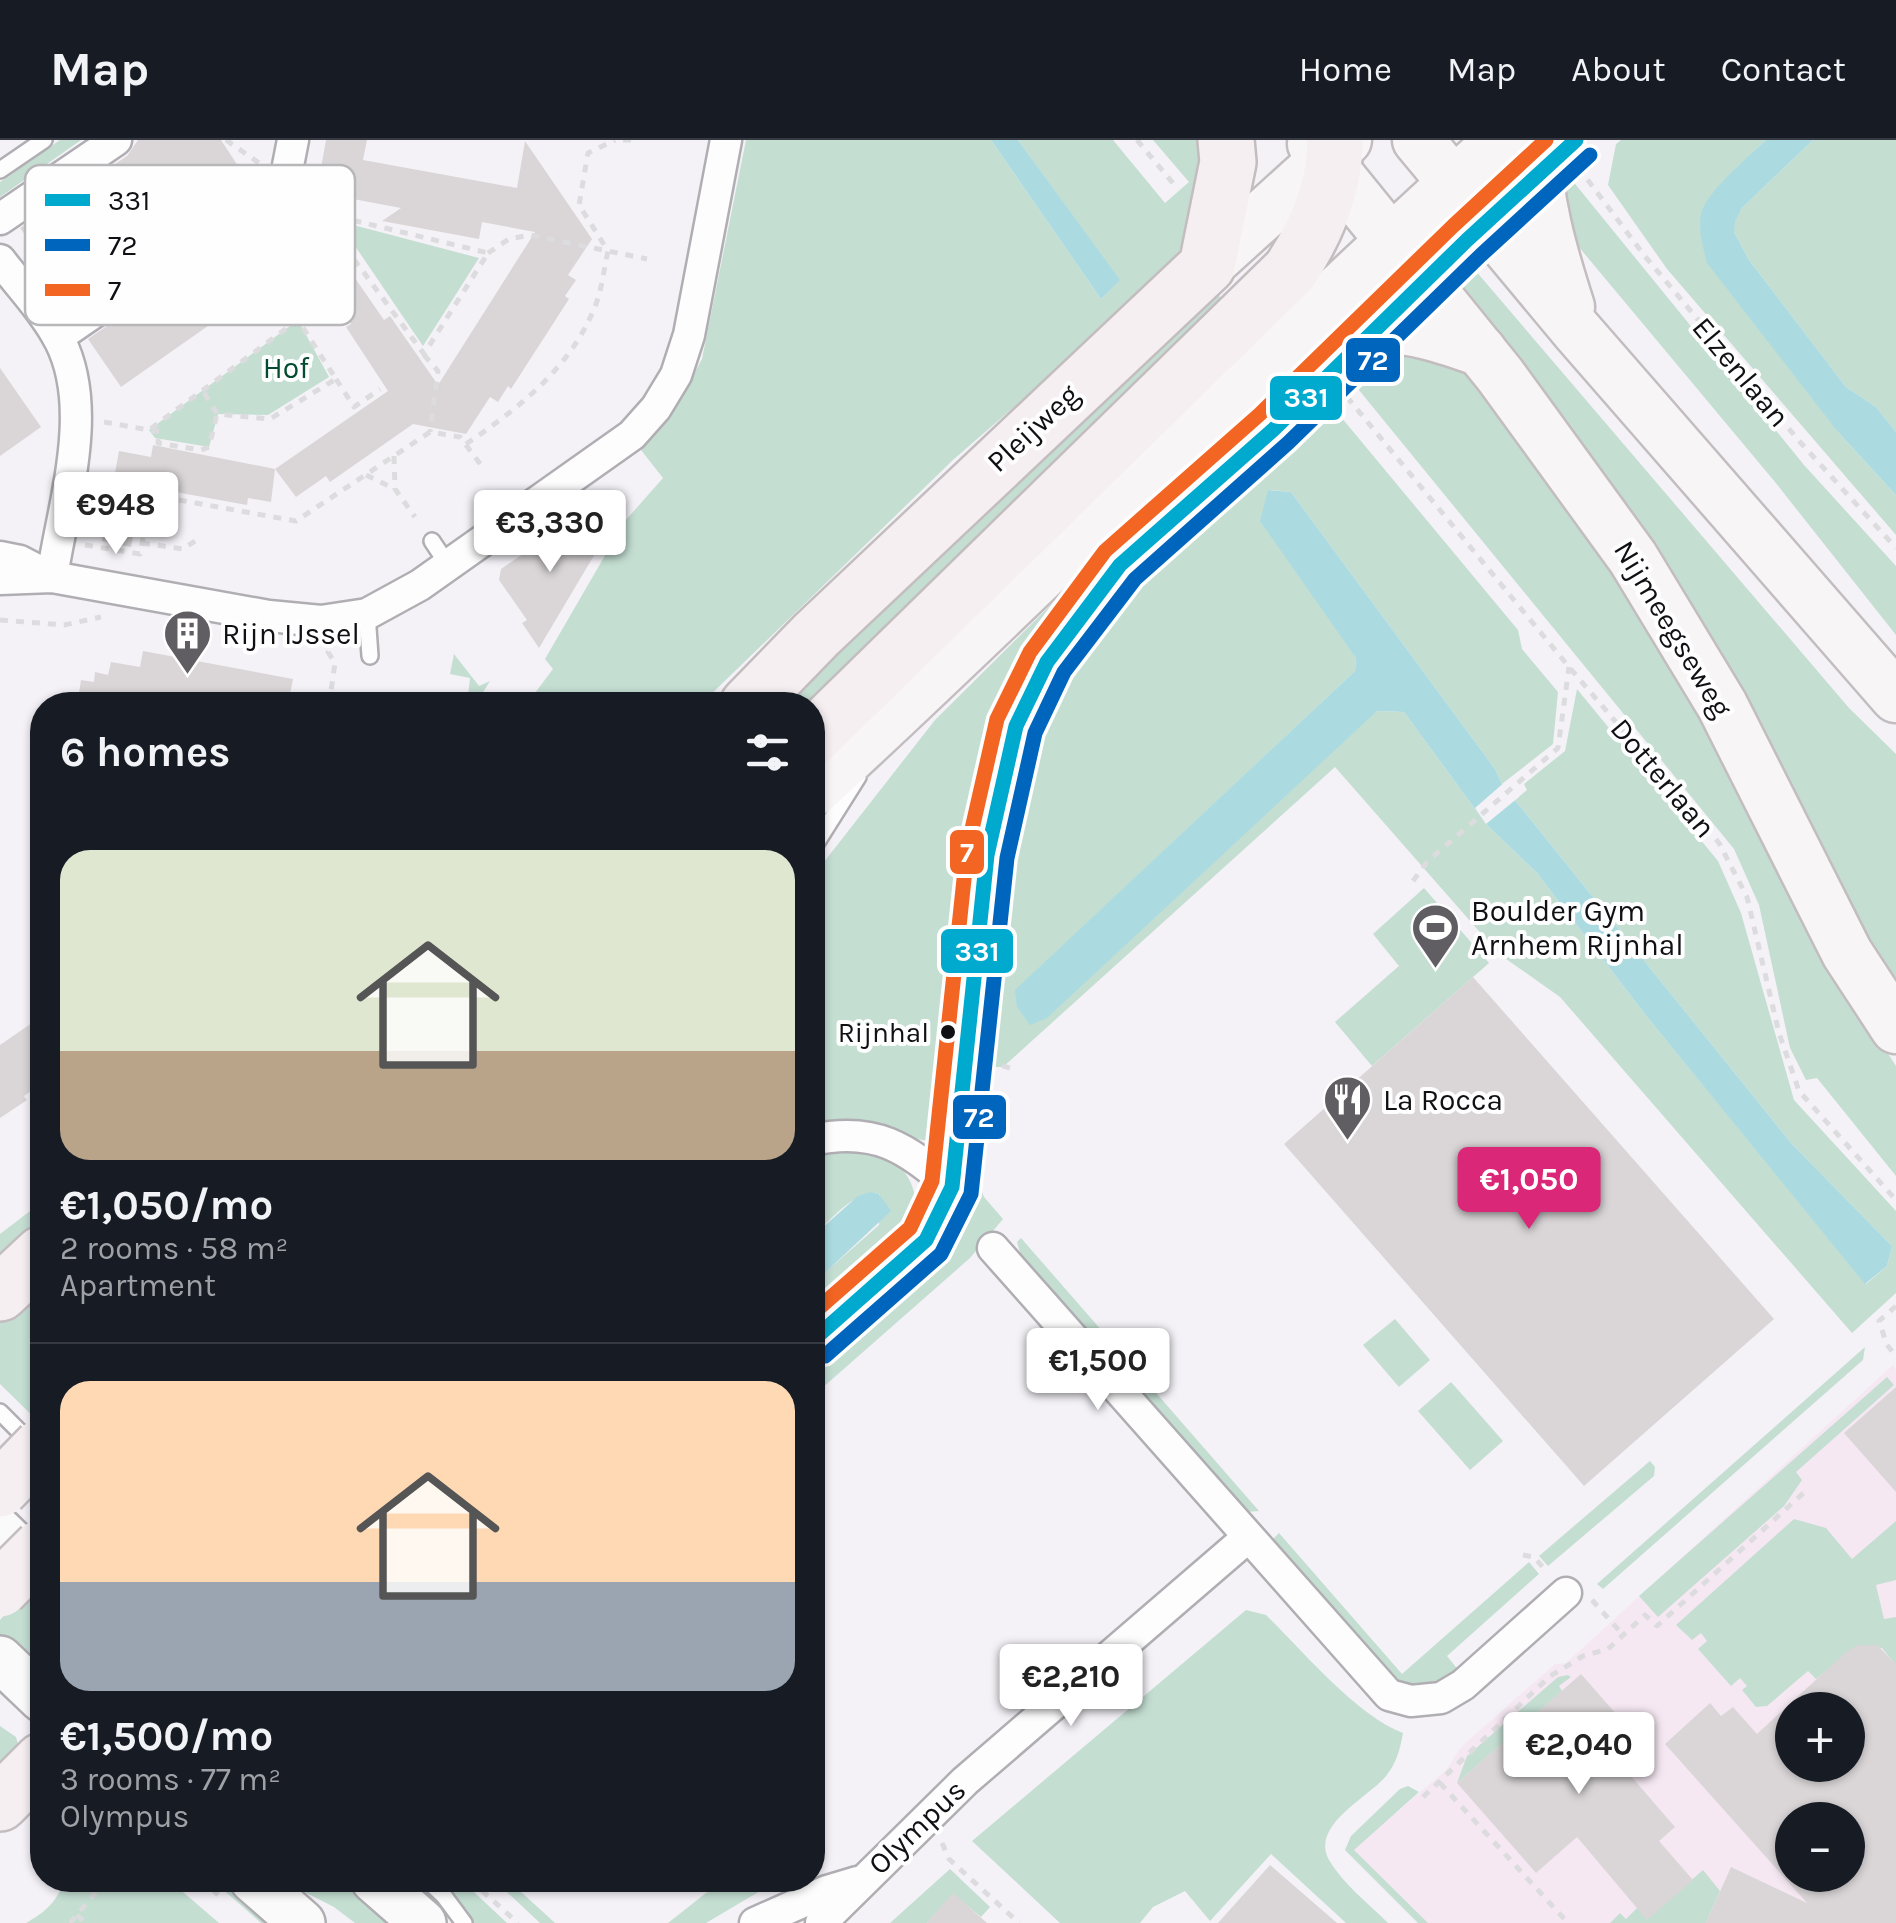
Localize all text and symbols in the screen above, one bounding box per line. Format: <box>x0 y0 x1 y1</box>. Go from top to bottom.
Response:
text: Map <box>50 41 149 97</box>
text: Home <box>1299 49 1392 90</box>
text: Map <box>1447 49 1516 90</box>
text: About <box>1571 49 1666 90</box>
text: Contact <box>1721 49 1846 90</box>
legend <box>25 165 355 325</box>
text: 331 <box>108 184 150 217</box>
text: 72 <box>108 229 137 262</box>
text: 7 <box>108 274 121 307</box>
street label: Elzenlaan <box>1685 310 1797 434</box>
line badge: 72 <box>1344 336 1402 384</box>
text: 72 <box>1358 344 1388 377</box>
park label: Hof <box>263 350 310 386</box>
line badge: 331 <box>1268 374 1344 422</box>
street label: Pleijweg <box>979 376 1087 480</box>
text: 331 <box>1284 381 1328 414</box>
pin: €948 <box>57 472 175 557</box>
text: €948 <box>76 486 156 523</box>
pin: €3,330 <box>469 490 631 575</box>
text: €3,330 <box>496 504 604 541</box>
street label: Nijmeegseweg <box>1606 534 1740 724</box>
building icon: Rijn IJssel <box>161 608 213 676</box>
place label: Rijn IJssel <box>222 616 360 652</box>
street label: Dotterlaan <box>1603 711 1723 845</box>
icon: filters <box>740 725 795 780</box>
text: 6 homes <box>60 727 230 777</box>
line badge: 7 <box>948 828 986 876</box>
text: 7 <box>960 836 974 869</box>
place label: Boulder Gym Arnhem Rijnhal <box>1471 893 1684 963</box>
sports icon: Boulder Gym Arnhem Rijnhal <box>1410 902 1462 970</box>
icon: home <box>338 915 518 1095</box>
line badge: 331 <box>939 927 1015 975</box>
text: 331 <box>955 935 999 968</box>
place label: Rijnhal <box>838 1016 929 1049</box>
marker: Rijnhal <box>938 1022 958 1042</box>
restaurant icon: La Rocca <box>1322 1074 1374 1142</box>
place label: La Rocca <box>1383 1082 1503 1118</box>
line badge: 72 <box>951 1093 1008 1141</box>
text: 72 <box>964 1101 994 1134</box>
pin: €1,050 <box>1448 1147 1610 1232</box>
text: €1,050 <box>1480 1161 1578 1198</box>
text: €1,050/mo <box>60 1180 273 1230</box>
text: 2 rooms · 58 m² <box>60 1230 288 1267</box>
text: Apartment <box>60 1267 216 1304</box>
pin: €1,500 <box>1017 1328 1179 1413</box>
text: €1,500 <box>1049 1342 1147 1379</box>
icon: home <box>338 1446 518 1626</box>
pin: €2,210 <box>990 1644 1152 1729</box>
text: €2,210 <box>1022 1658 1120 1695</box>
map controls <box>1775 1692 1865 1892</box>
button: + <box>1775 1692 1865 1782</box>
text: €1,500/mo <box>60 1711 273 1761</box>
pin: €2,040 <box>1498 1712 1660 1797</box>
text: €2,040 <box>1525 1726 1633 1763</box>
text: 3 rooms · 77 m² <box>60 1761 281 1798</box>
street label: Olympus <box>861 1772 973 1882</box>
text: Olympus <box>60 1798 189 1835</box>
button: − <box>1775 1802 1865 1892</box>

